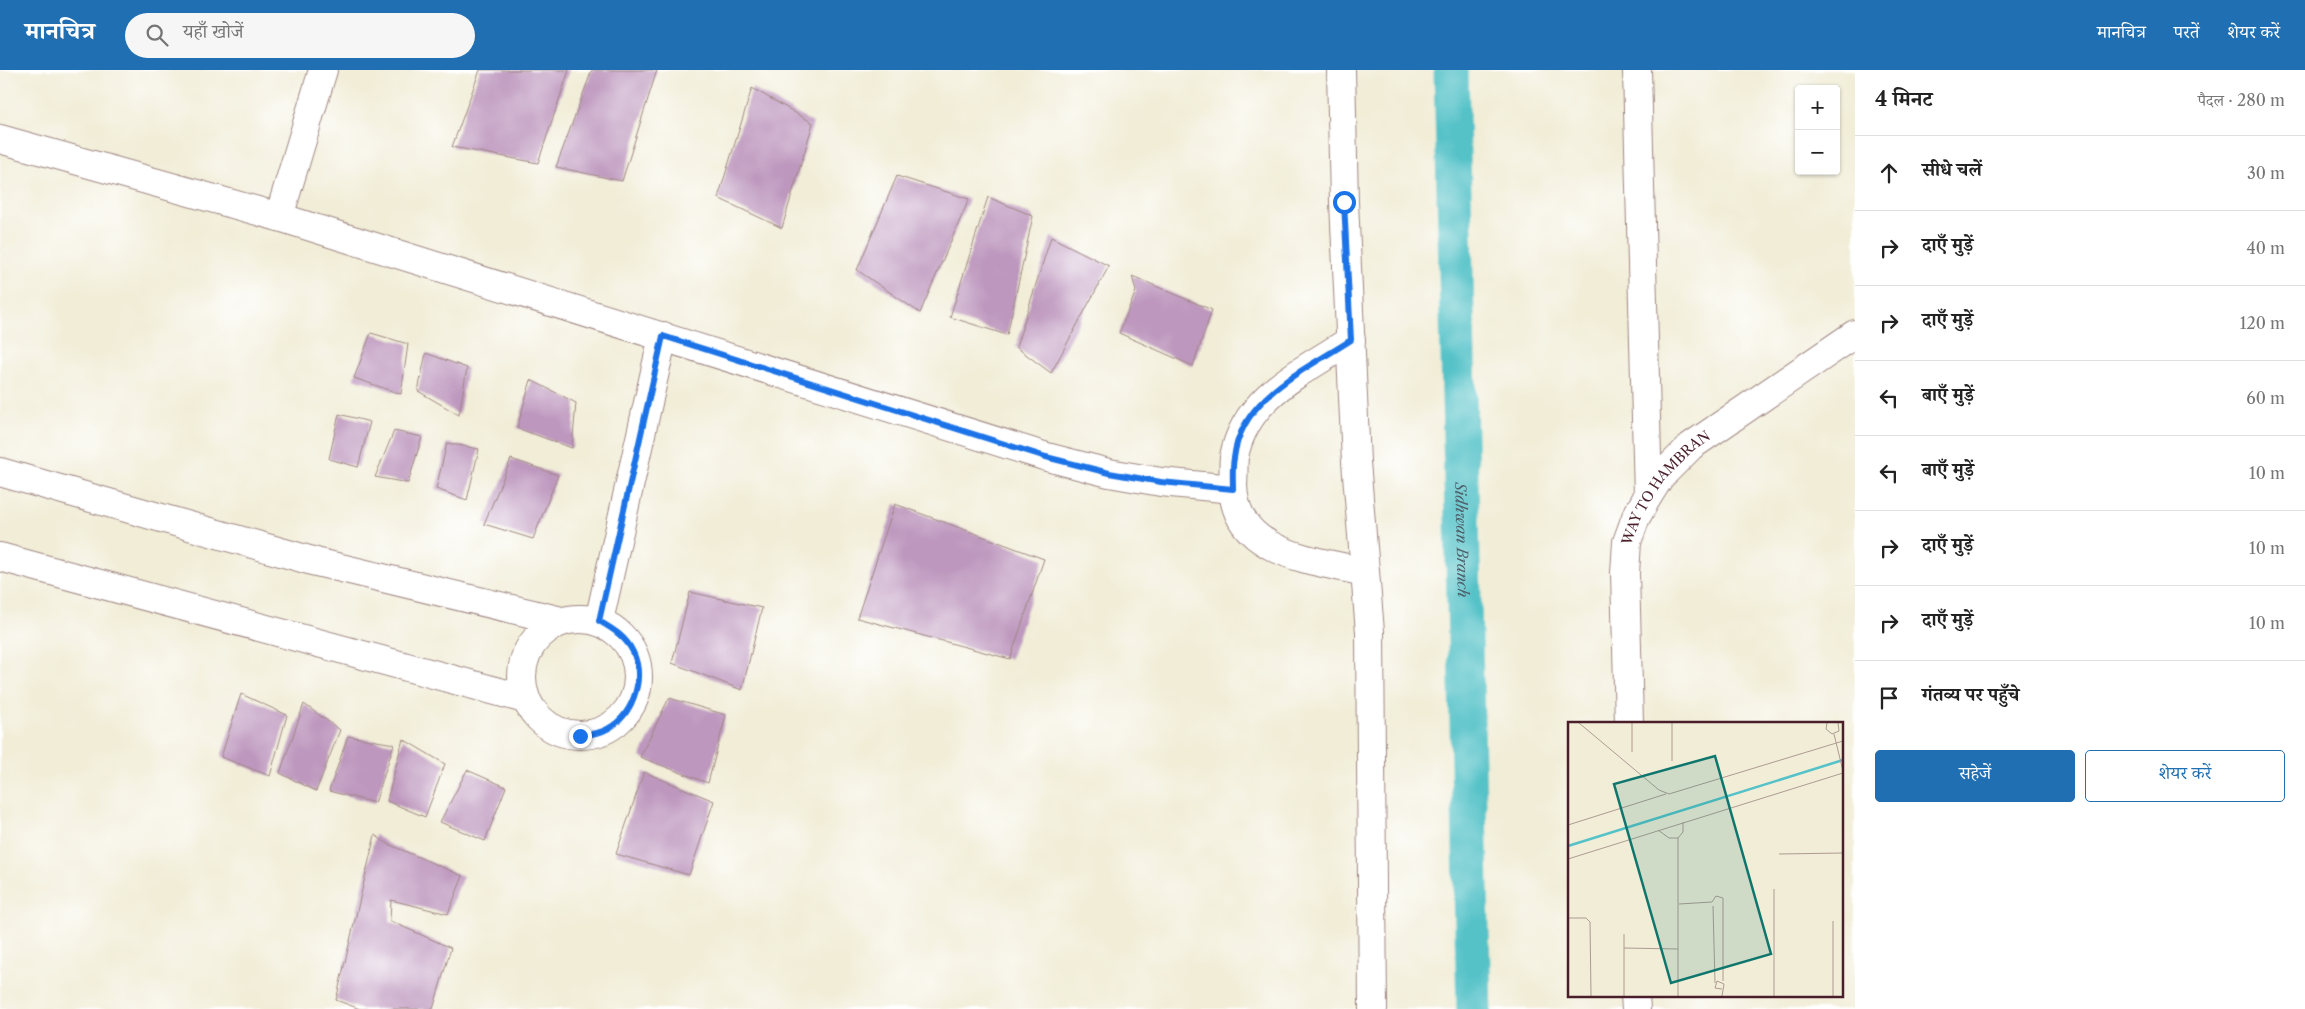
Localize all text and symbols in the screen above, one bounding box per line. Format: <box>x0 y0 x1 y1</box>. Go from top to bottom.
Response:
search box <box>125 13 475 58</box>
text: मानचित्र <box>25 16 95 45</box>
text: यहाँ खोजें <box>183 20 244 43</box>
icon: search <box>143 21 171 49</box>
text: मानचित्र <box>2097 21 2146 43</box>
text: परतें <box>2174 21 2200 43</box>
text: शेयर करें <box>2228 21 2280 43</box>
map controls <box>1795 85 1840 175</box>
button: + <box>1795 85 1840 130</box>
text: 4 मिनट <box>1875 86 1933 111</box>
text: पैदल · 280 m <box>2198 90 2285 110</box>
button: − <box>1795 130 1840 175</box>
text: सीधे चलें <box>1922 158 1982 181</box>
icon: ahead <box>1875 159 1903 187</box>
text: 30 m <box>2247 163 2285 183</box>
route start <box>1333 191 1356 214</box>
text: दाएँ मुड़ें <box>1922 233 1973 256</box>
icon: right <box>1875 234 1903 262</box>
text: 40 m <box>2246 238 2285 258</box>
text: दाएँ मुड़ें <box>1922 308 1973 331</box>
icon: right <box>1875 309 1903 337</box>
text: 120 m <box>2240 313 2285 333</box>
text: बाएँ मुड़ें <box>1922 383 1974 406</box>
icon: left <box>1875 384 1903 412</box>
text: 60 m <box>2246 388 2285 408</box>
street label: WAY TO HAMBRAN <box>1617 426 1714 548</box>
text: बाएँ मुड़ें <box>1922 458 1974 481</box>
icon: left <box>1875 459 1903 487</box>
text: 10 m <box>2249 463 2285 483</box>
water label: Sidhwan Branch <box>1452 481 1473 598</box>
text: दाएँ मुड़ें <box>1922 533 1973 556</box>
icon: right <box>1875 534 1903 562</box>
text: 10 m <box>2249 538 2285 558</box>
text: दाएँ मुड़ें <box>1922 608 1973 631</box>
icon: right <box>1875 609 1903 637</box>
text: 10 m <box>2249 613 2285 633</box>
text: गंतव्य पर पहुँचे <box>1922 683 2019 706</box>
icon: arrive <box>1875 684 1903 712</box>
inset map <box>1568 722 1842 996</box>
route end <box>569 725 592 748</box>
button: सहेजें <box>1875 750 2075 802</box>
button: शेयर करें <box>2085 750 2285 802</box>

